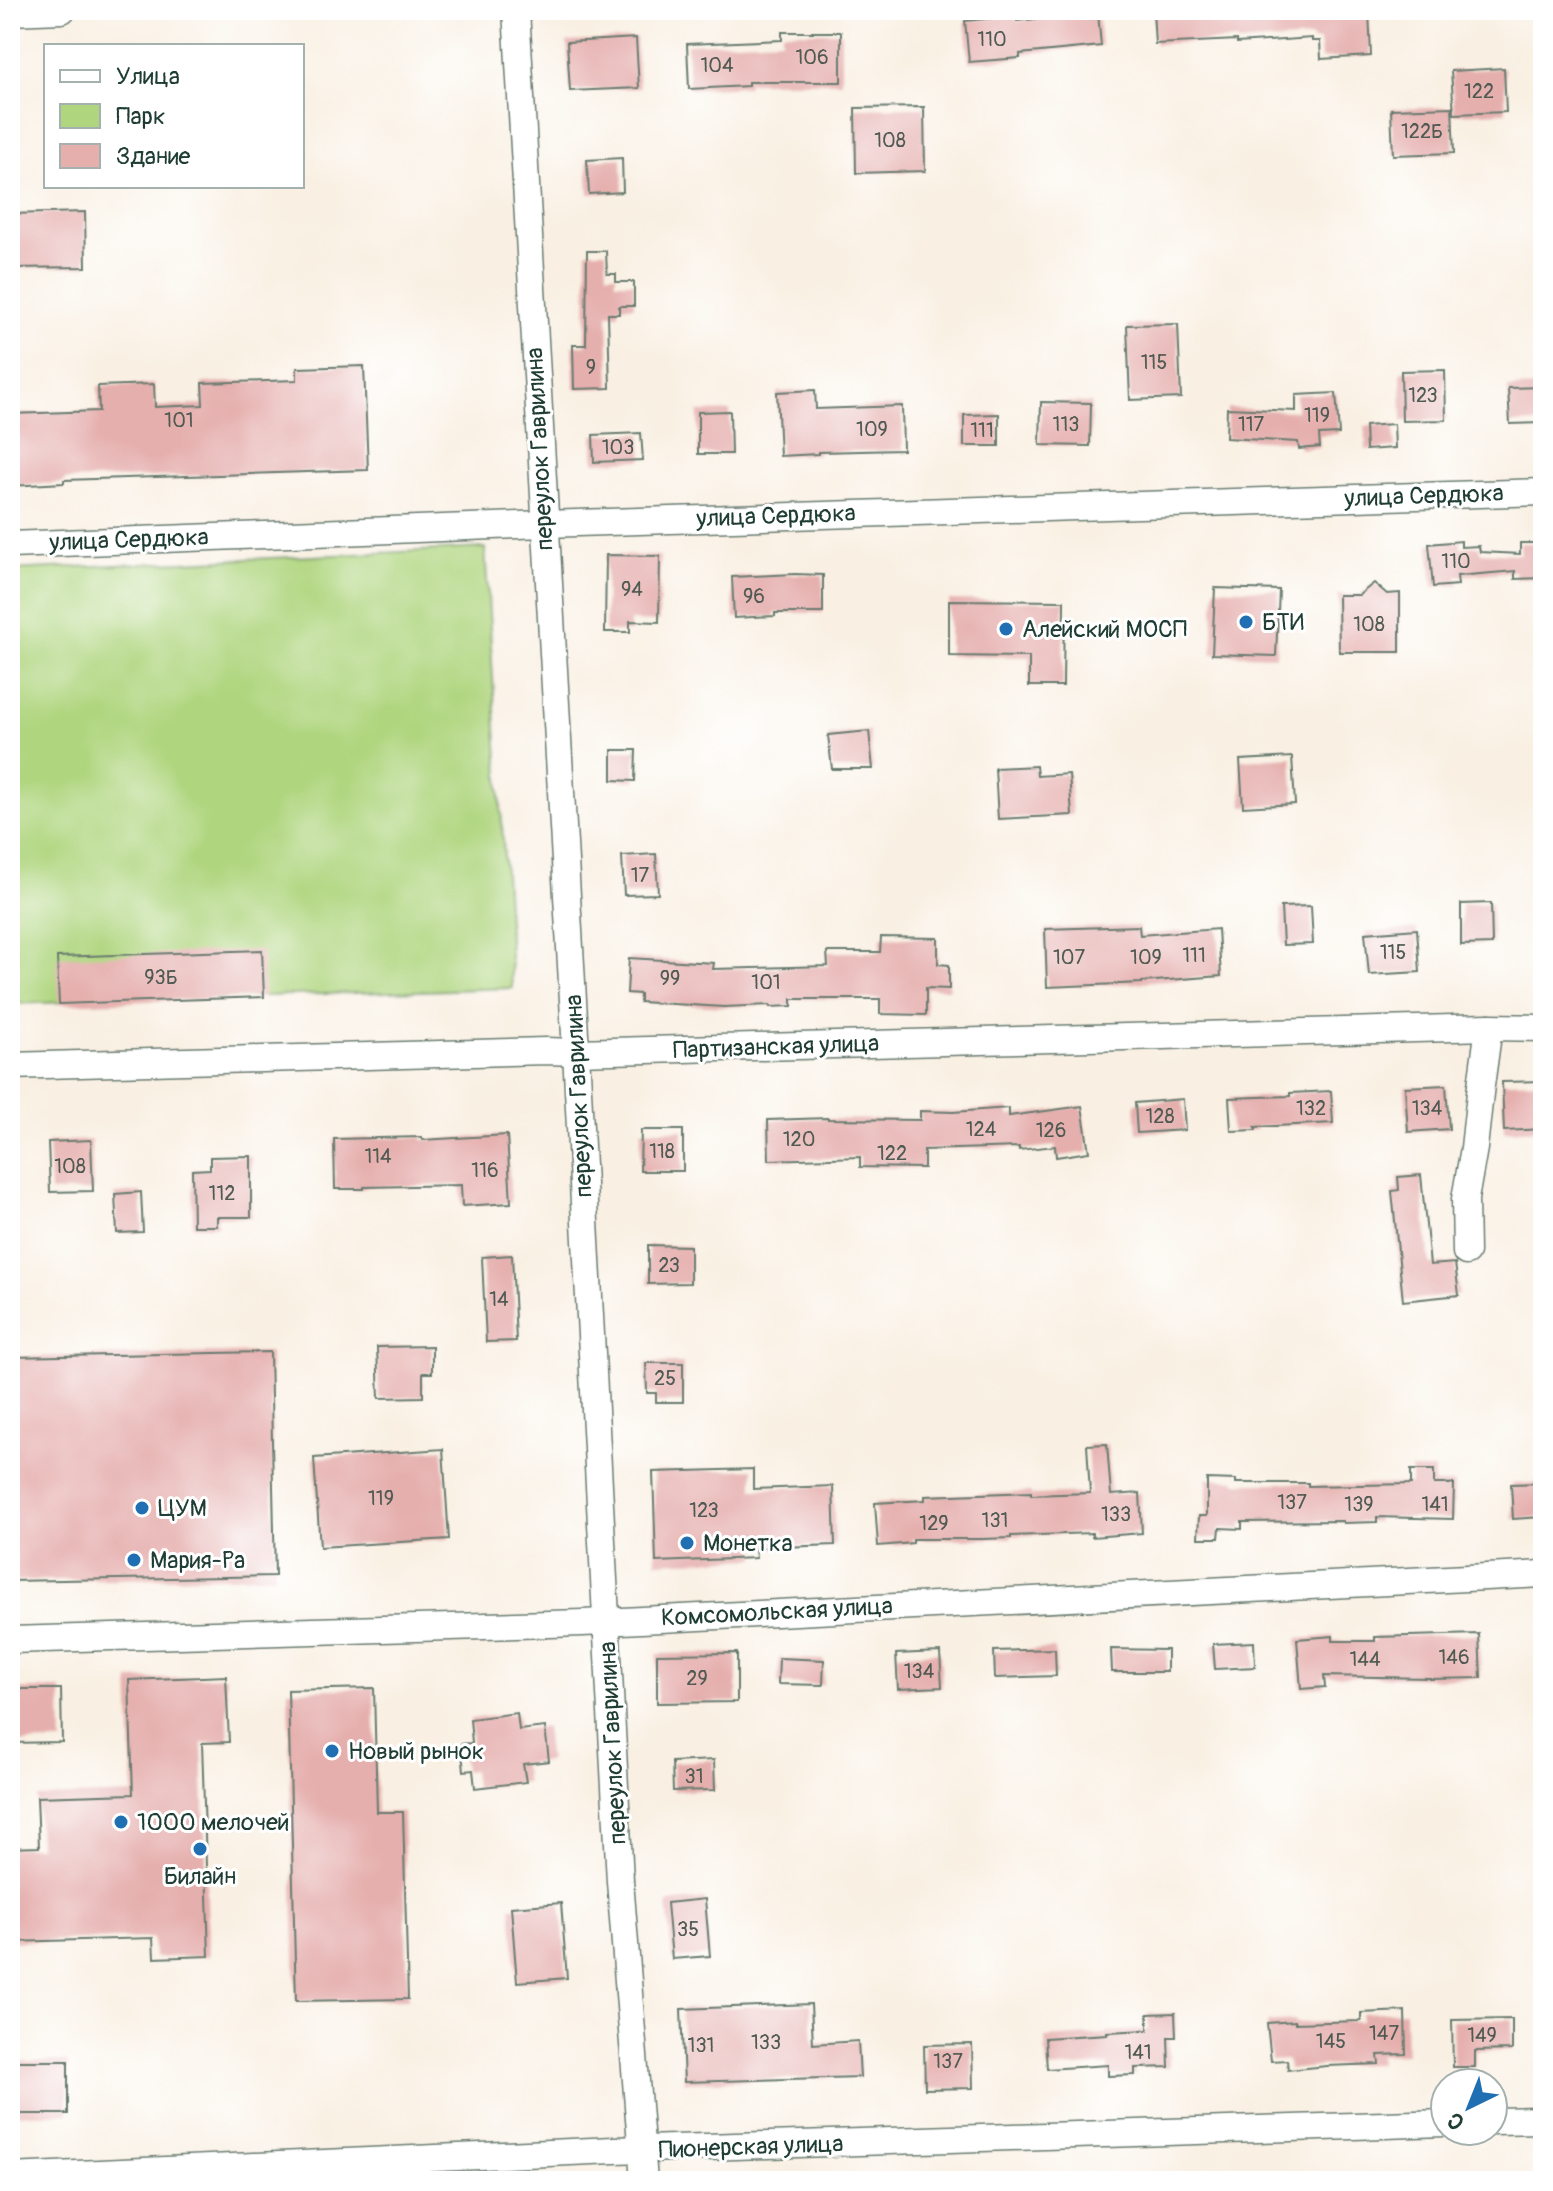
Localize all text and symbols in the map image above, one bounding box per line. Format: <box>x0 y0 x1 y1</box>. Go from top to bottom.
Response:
house number: 110 <box>977 27 1007 52</box>
legend <box>44 44 304 188</box>
house number: 106 <box>795 45 829 70</box>
house number: 104 <box>700 53 734 78</box>
text: Улица <box>116 62 180 91</box>
house number: 122 <box>1464 79 1494 104</box>
text: Парк <box>116 102 165 131</box>
house number: 122Б <box>1401 119 1443 144</box>
house number: 108 <box>874 128 906 153</box>
text: Здание <box>116 142 191 171</box>
street label: переулок Гаврилина <box>520 347 560 551</box>
house number: 115 <box>1141 350 1167 375</box>
house number: 9 <box>586 355 596 380</box>
house number: 123 <box>1408 383 1438 408</box>
house number: 119 <box>1304 403 1330 428</box>
house number: 101 <box>164 408 194 433</box>
house number: 113 <box>1053 412 1079 437</box>
house number: 117 <box>1238 412 1265 437</box>
house number: 109 <box>856 417 888 442</box>
house number: 111 <box>970 418 994 443</box>
house number: 103 <box>602 435 634 460</box>
street label: улица Сердюка <box>1343 479 1504 513</box>
street label: улица Сердюка <box>695 499 856 533</box>
street label: улица Сердюка <box>48 523 209 557</box>
house number: 110 <box>1441 549 1471 574</box>
house number: 94 <box>621 577 643 602</box>
house number: 96 <box>743 584 765 609</box>
place label: БТИ <box>1262 608 1304 637</box>
house number: 108 <box>1353 612 1385 637</box>
marker: БТИ <box>1237 613 1255 631</box>
place label: Алейский МОСП <box>1022 615 1187 644</box>
marker: Алейский МОСП <box>997 620 1015 638</box>
house number: 17 <box>631 863 650 888</box>
house number: 115 <box>1380 940 1406 965</box>
house number: 111 <box>1182 943 1206 968</box>
house number: 107 <box>1053 945 1085 970</box>
house number: 109 <box>1130 945 1162 970</box>
house number: 93Б <box>144 965 178 990</box>
house number: 99 <box>660 966 680 991</box>
house number: 101 <box>751 970 781 995</box>
street label: переулок Гаврилина <box>559 994 599 1198</box>
street label: Партизанская улица <box>672 1029 880 1065</box>
house number: 132 <box>1296 1096 1326 1121</box>
house number: 134 <box>1412 1096 1443 1121</box>
house number: 128 <box>1145 1104 1175 1129</box>
house number: 124 <box>966 1117 997 1142</box>
house number: 126 <box>1036 1118 1066 1143</box>
house number: 120 <box>783 1127 815 1152</box>
house number: 118 <box>649 1139 675 1164</box>
house number: 122 <box>877 1141 907 1166</box>
house number: 114 <box>364 1144 392 1169</box>
house number: 108 <box>54 1154 86 1179</box>
house number: 116 <box>471 1158 499 1183</box>
house number: 112 <box>209 1181 235 1206</box>
house number: 23 <box>658 1253 680 1278</box>
house number: 14 <box>489 1287 509 1312</box>
house number: 25 <box>654 1366 676 1391</box>
house number: 119 <box>368 1486 394 1511</box>
house number: 137 <box>1277 1490 1307 1515</box>
house number: 139 <box>1344 1492 1374 1517</box>
house number: 141 <box>1421 1492 1449 1517</box>
place label: ЦУМ <box>158 1494 207 1523</box>
house number: 123 <box>689 1498 719 1523</box>
marker: ЦУМ <box>133 1499 151 1517</box>
house number: 133 <box>1101 1502 1131 1527</box>
house number: 131 <box>982 1508 1008 1533</box>
house number: 129 <box>919 1511 949 1536</box>
place label: Монетка <box>703 1529 793 1558</box>
marker: Монетка <box>678 1534 696 1552</box>
place label: Мария-Ра <box>150 1546 245 1575</box>
marker: Мария-Ра <box>125 1551 143 1569</box>
street label: Комсомольская улица <box>660 1591 894 1633</box>
street label: переулок Гаврилина <box>593 1641 633 1845</box>
house number: 146 <box>1438 1645 1470 1670</box>
house number: 144 <box>1349 1647 1381 1672</box>
house number: 134 <box>904 1659 935 1684</box>
house number: 29 <box>686 1666 708 1691</box>
place label: Новый рынок <box>348 1737 484 1766</box>
marker: Новый рынок <box>323 1742 341 1760</box>
house number: 31 <box>685 1764 703 1789</box>
place label: 1000 мелочей <box>137 1808 289 1837</box>
marker: 1000 мелочей <box>112 1813 130 1831</box>
marker: Билайн <box>191 1840 209 1858</box>
place label: Билайн <box>164 1862 236 1891</box>
house number: 35 <box>677 1917 699 1942</box>
house number: 147 <box>1369 2021 1399 2046</box>
house number: 149 <box>1467 2023 1497 2048</box>
house number: 145 <box>1316 2029 1346 2054</box>
house number: 133 <box>751 2030 781 2055</box>
house number: 131 <box>688 2033 714 2058</box>
house number: 141 <box>1124 2040 1152 2065</box>
house number: 137 <box>933 2049 963 2074</box>
north arrow <box>1429 2067 1509 2147</box>
text: С <box>1441 2106 1471 2136</box>
street label: Пионерская улица <box>658 2129 844 2165</box>

